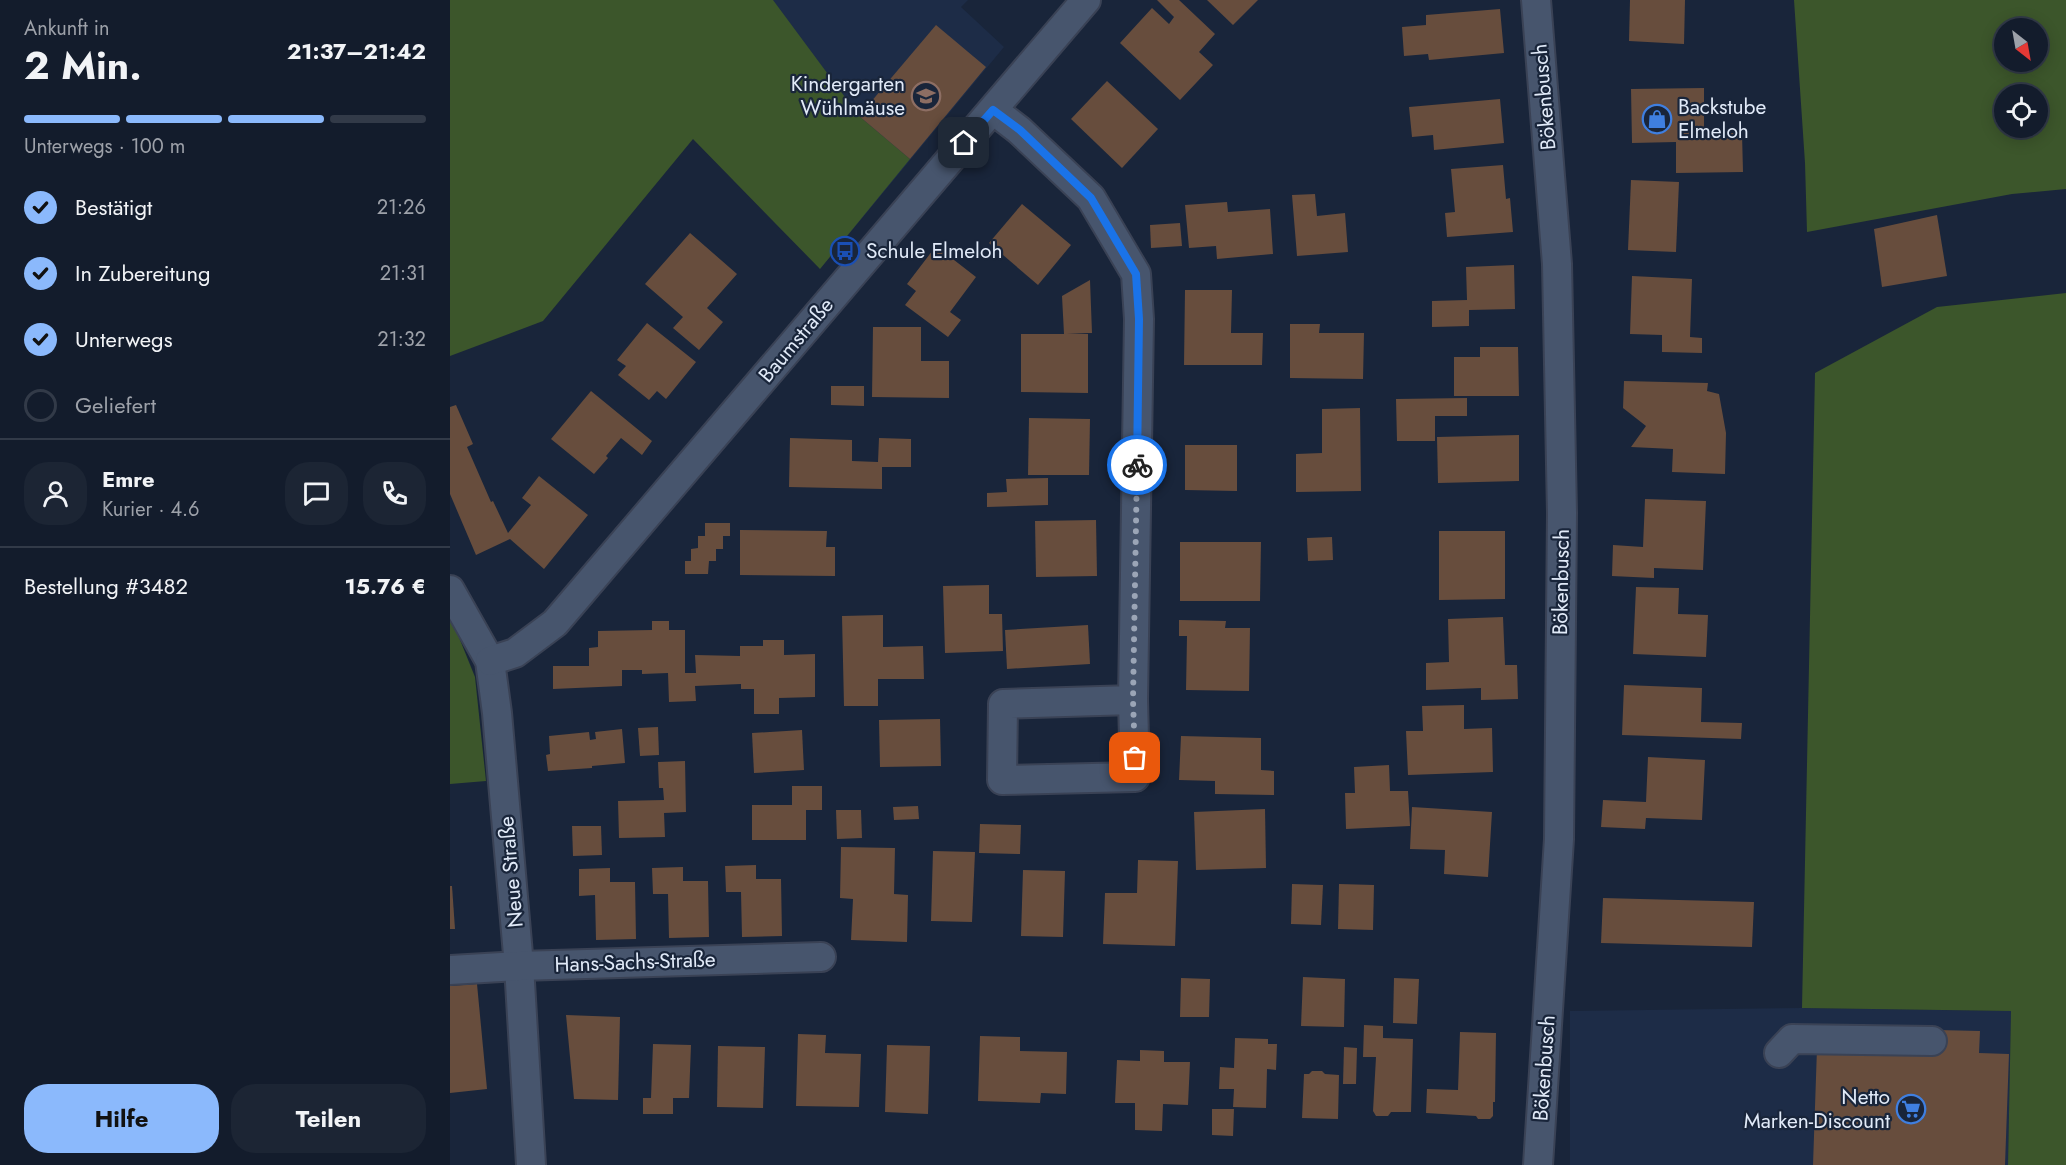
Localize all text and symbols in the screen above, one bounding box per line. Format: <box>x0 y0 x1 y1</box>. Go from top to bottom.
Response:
text: Ankunft in <box>24 14 110 43</box>
north arrow <box>1994 18 2048 72</box>
map controls <box>1994 18 2048 138</box>
text: 21:37–21:42 <box>287 35 426 67</box>
text: 2 Min. <box>24 37 142 94</box>
street label: Bökenbusch <box>1524 43 1564 151</box>
place label: Kindergarten Wühlmäuse <box>791 69 905 123</box>
school or university icon: Kindergarten Wühlmäuse <box>910 80 942 112</box>
button: locate <box>1994 84 2048 138</box>
place label: Backstube Elmeloh <box>1678 92 1767 146</box>
shop icon: Backstube Elmeloh <box>1641 103 1673 135</box>
pin <box>938 117 989 168</box>
icon: home <box>947 126 980 159</box>
text: Unterwegs · 100 m <box>24 132 185 161</box>
icon: check <box>24 191 57 224</box>
text: Bestätigt <box>75 191 152 223</box>
text: 21:26 <box>377 193 426 222</box>
bus stop icon: Schule Elmeloh <box>829 235 861 267</box>
place label: Schule Elmeloh <box>866 236 1002 266</box>
icon: check <box>24 257 57 290</box>
text: In Zubereitung <box>75 257 210 289</box>
text: 21:31 <box>380 259 426 288</box>
street label: Baumstraße <box>751 291 841 389</box>
icon: check <box>24 323 57 356</box>
text: Unterwegs <box>75 323 173 355</box>
text: 21:32 <box>377 325 426 354</box>
text: Geliefert <box>75 389 156 421</box>
courier <box>1107 435 1167 495</box>
icon: bike <box>1121 449 1154 482</box>
button: person <box>24 462 87 525</box>
button: chat <box>285 462 348 525</box>
button: phone <box>363 462 426 525</box>
text: Emre <box>102 463 155 495</box>
text: Kurier · 4.6 <box>102 495 200 524</box>
street label: Bökenbusch <box>1545 529 1577 635</box>
text: Bestellung #3482 <box>24 570 188 602</box>
text: 15.76 € <box>345 570 426 602</box>
pin <box>1109 732 1160 783</box>
icon: bag <box>1118 741 1151 774</box>
street label: Neue Straße <box>491 815 531 929</box>
street label: Hans-Sachs-Straße <box>554 944 716 980</box>
street label: Bökenbusch <box>1525 1014 1563 1122</box>
place label: Netto Marken-Discount <box>1744 1082 1890 1136</box>
button: Hilfe <box>24 1084 219 1153</box>
button: Teilen <box>231 1084 426 1153</box>
supermarket icon: Netto Marken-Discount <box>1895 1093 1927 1125</box>

